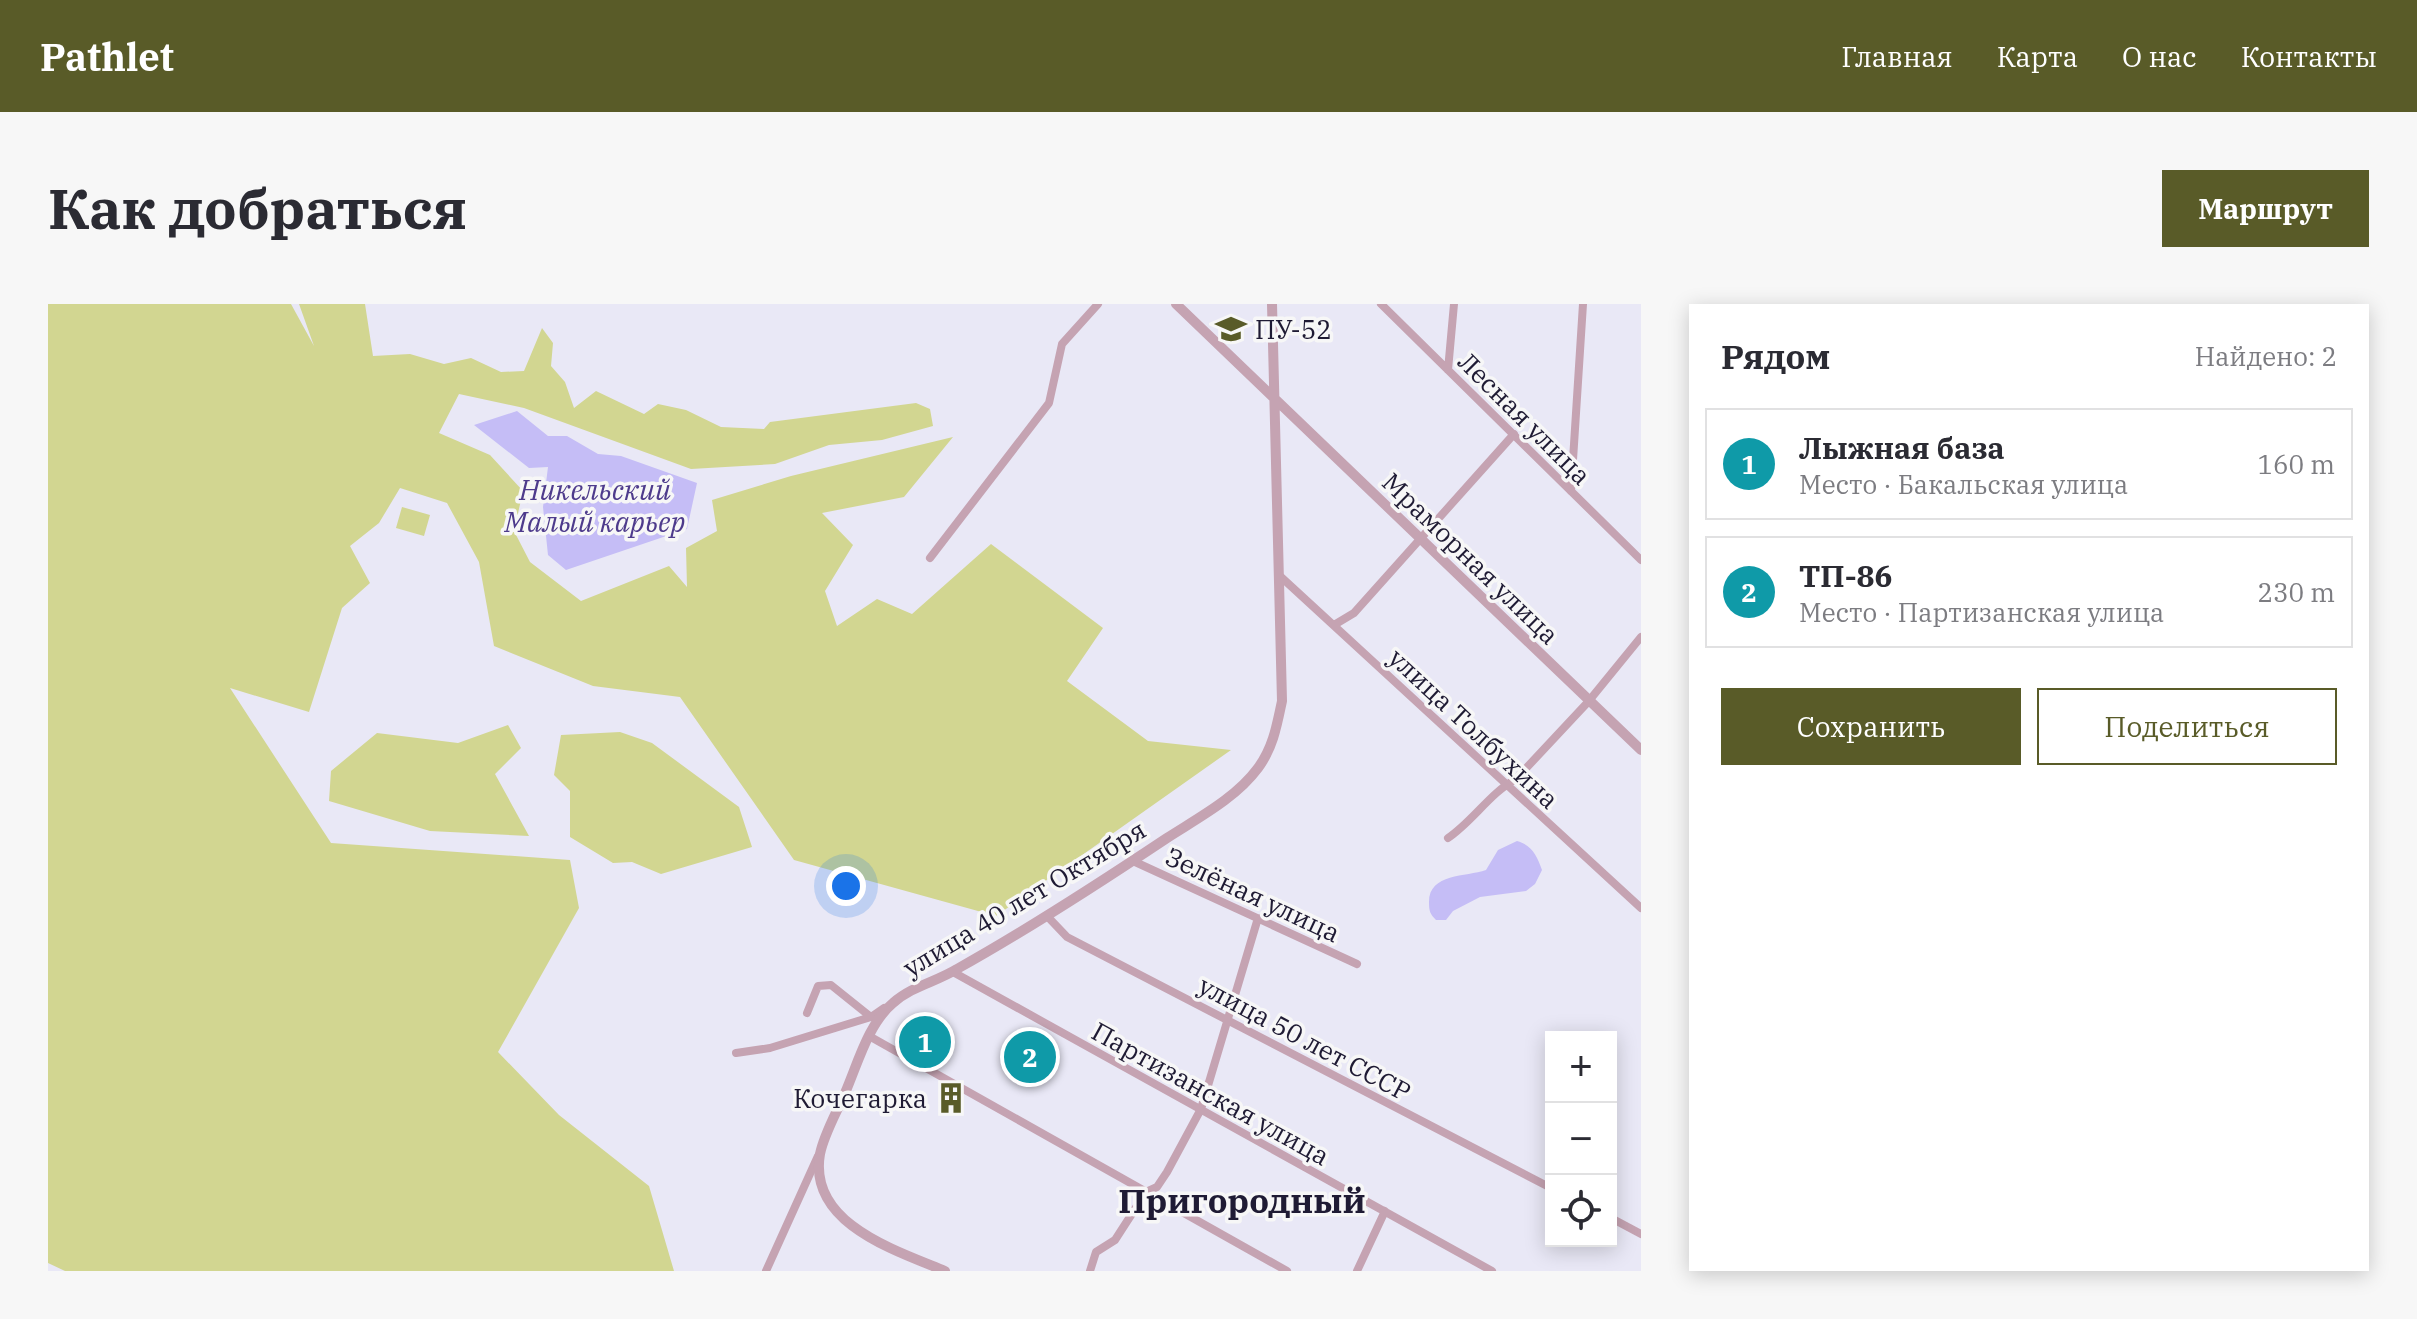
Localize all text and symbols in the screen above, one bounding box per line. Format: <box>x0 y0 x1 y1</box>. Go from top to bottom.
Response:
text: Pathlet <box>40 32 174 81</box>
text: Главная <box>1841 38 1953 75</box>
text: Карта <box>1997 38 2078 75</box>
text: О нас <box>2122 38 2197 75</box>
text: Контакты <box>2241 38 2377 75</box>
button: Маршрут <box>2162 170 2369 247</box>
text: Как добраться <box>48 172 467 244</box>
school or university icon: ПУ-52 <box>1214 312 1248 346</box>
place label: ПУ-52 <box>1255 312 1332 346</box>
text: Рядом <box>1721 334 1830 378</box>
text: Найдено: 2 <box>2195 339 2337 373</box>
street label: Лесная улица <box>1451 344 1599 492</box>
text: Лыжная база <box>1799 428 2005 467</box>
text: 1 <box>1741 447 1757 481</box>
text: 160 m <box>2257 447 2335 481</box>
street label: Мраморная улица <box>1375 465 1567 651</box>
text: Место · Бакальская улица <box>1799 467 2128 501</box>
water label: Никельский Малый карьер <box>504 471 686 540</box>
text: ТП-86 <box>1799 556 1893 595</box>
text: 2 <box>1741 575 1757 609</box>
text: 230 m <box>2257 575 2335 609</box>
text: Место · Партизанская улица <box>1799 595 2164 629</box>
street label: улица Толбухина <box>1382 640 1566 816</box>
button: Сохранить <box>1721 688 2021 765</box>
button: Поделиться <box>2037 688 2337 765</box>
street label: улица 40 лет Октября <box>896 812 1152 984</box>
street label: Зелёная улица <box>1160 839 1346 949</box>
your location <box>826 866 866 906</box>
street label: улица 50 лет СССР <box>1193 968 1417 1108</box>
pin: 1 <box>899 1012 951 1072</box>
street label: Партизанская улица <box>1086 1014 1336 1172</box>
pin: 2 <box>1004 1027 1056 1087</box>
map controls <box>1545 1031 1617 1247</box>
button: + <box>1545 1031 1617 1103</box>
place label: Кочегарка <box>793 1081 927 1115</box>
building icon: Кочегарка <box>934 1081 968 1115</box>
button: − <box>1545 1103 1617 1175</box>
button: locate <box>1545 1175 1617 1247</box>
district label: Пригородный <box>1118 1178 1366 1222</box>

